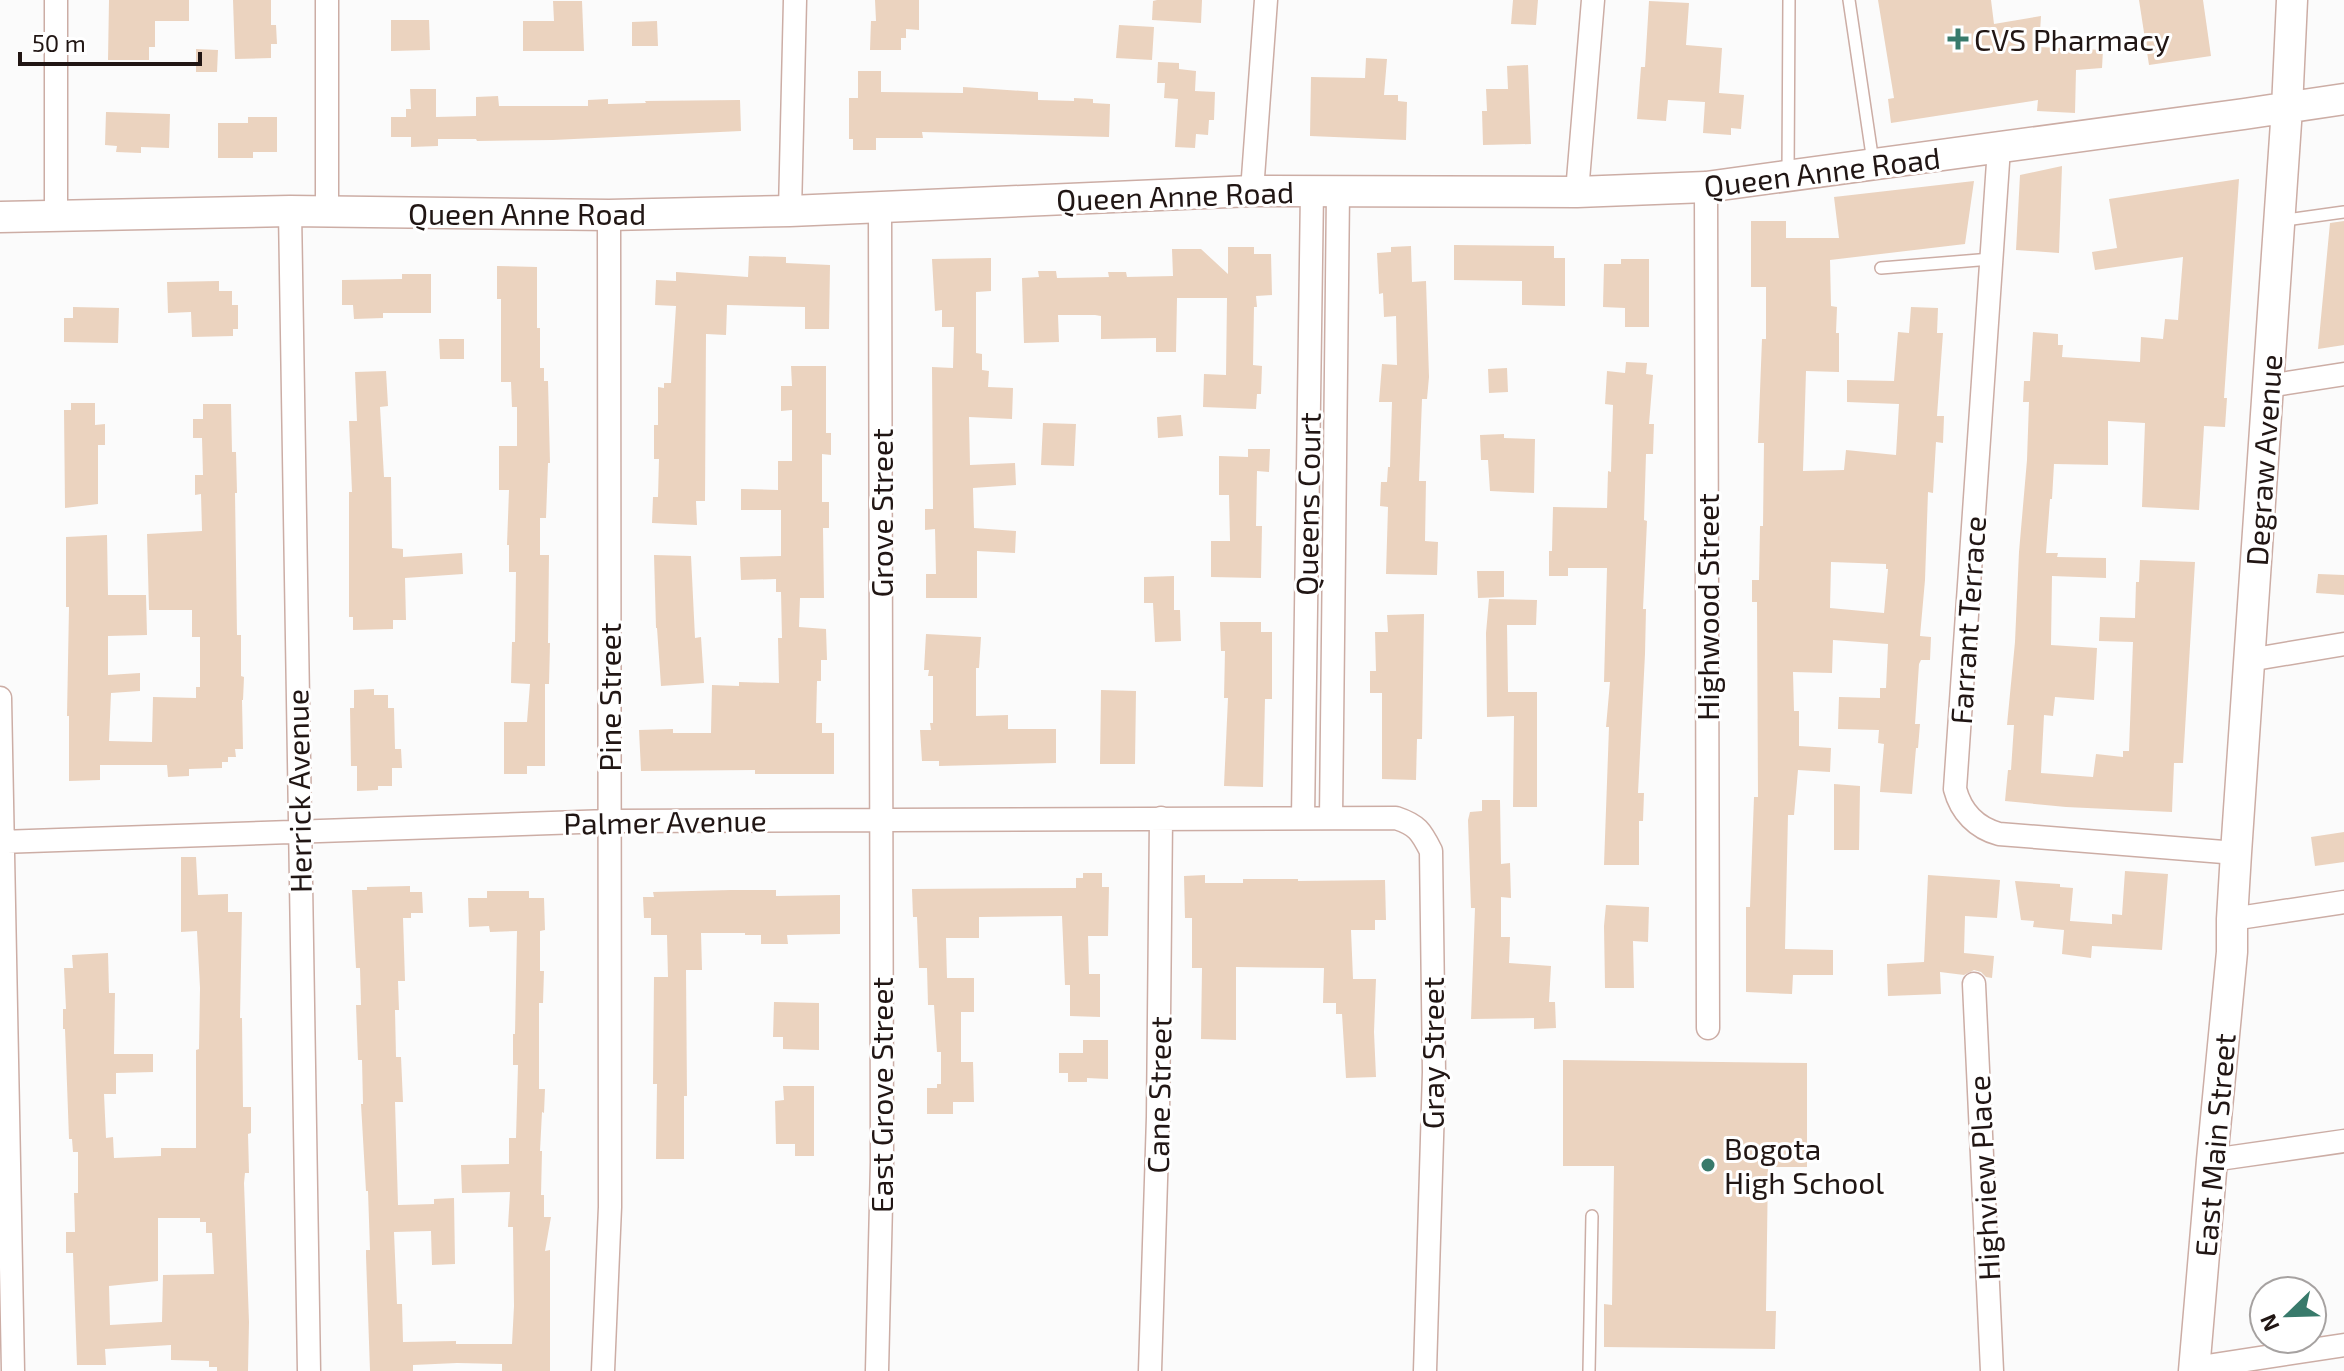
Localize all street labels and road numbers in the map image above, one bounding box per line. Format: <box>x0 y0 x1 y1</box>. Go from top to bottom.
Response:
street label: Queen Anne Road <box>1702 139 1942 203</box>
street label: Queen Anne Road <box>1055 173 1295 217</box>
street label: Queen Anne Road <box>408 195 646 231</box>
street label: Degraw Avenue <box>2238 353 2288 567</box>
street label: Queens Court <box>1287 412 1327 596</box>
street label: Grove Street <box>863 428 899 598</box>
street label: Highwood Street <box>1689 493 1725 721</box>
street label: Farrant Terrace <box>1942 515 1992 725</box>
street label: Pine Street <box>591 623 627 771</box>
street label: Herrick Avenue <box>278 689 318 893</box>
street label: Palmer Avenue <box>563 801 767 841</box>
street label: East Grove Street <box>863 977 899 1213</box>
street label: Gray Street <box>1414 977 1450 1129</box>
street label: Cane Street <box>1139 1016 1177 1174</box>
street label: East Main Street <box>2186 1032 2242 1258</box>
street label: Highview Place <box>1960 1074 2006 1282</box>

